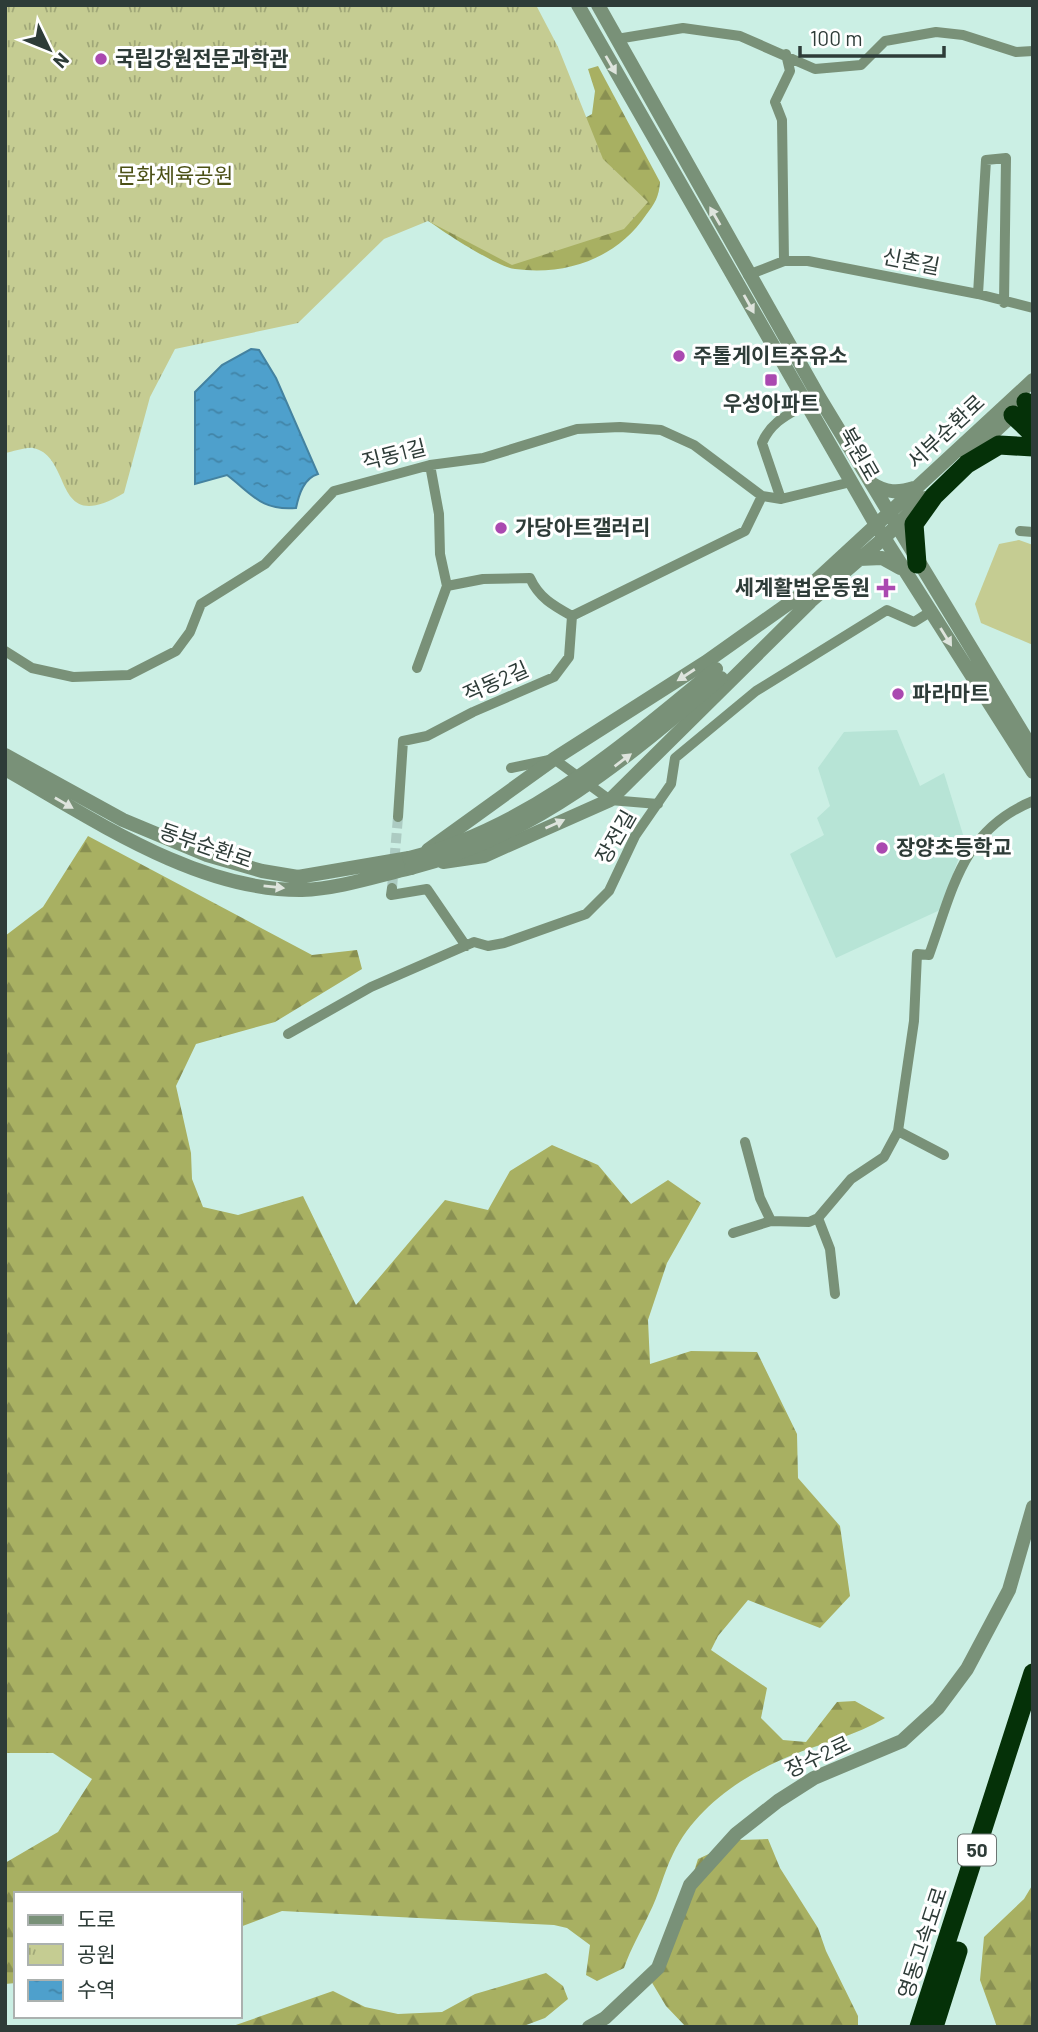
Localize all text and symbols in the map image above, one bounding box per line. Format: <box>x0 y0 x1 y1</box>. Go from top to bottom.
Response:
north arrow <box>14 14 84 84</box>
scale bar <box>800 14 944 58</box>
text: 100 m <box>810 25 863 50</box>
place label: 국립강원전문과학관 <box>115 45 289 70</box>
text: N <box>49 48 75 73</box>
marker: 국립강원전문과학관 <box>93 51 109 67</box>
one-way arrow <box>605 55 617 74</box>
park label: 문화체육공원 <box>117 162 233 187</box>
one-way arrow <box>708 206 721 225</box>
street label: 신촌길 <box>880 243 942 278</box>
one-way arrow <box>743 295 755 314</box>
place label: 주톨게이트주유소 <box>693 342 848 367</box>
marker: 주톨게이트주유소 <box>671 348 687 364</box>
marker: 우성아파트 <box>763 372 779 388</box>
street label: 서부순환로 <box>901 389 989 473</box>
place label: 우성아파트 <box>723 390 819 415</box>
street label: 북원로 <box>835 422 886 485</box>
street label: 직동1길 <box>359 434 428 474</box>
place label: 가당아트갤러리 <box>515 514 650 539</box>
marker: 가당아트갤러리 <box>493 520 509 536</box>
place label: 세계활법운동원 <box>735 574 870 599</box>
marker: 세계활법운동원 <box>876 578 896 598</box>
one-way arrow <box>940 628 953 647</box>
street label: 적동2길 <box>459 655 532 706</box>
one-way arrow <box>676 669 696 682</box>
place label: 파라마트 <box>912 680 989 705</box>
marker: 파라마트 <box>890 686 906 702</box>
one-way arrow <box>614 753 632 767</box>
one-way arrow <box>55 797 74 809</box>
street label: 장전길 <box>589 805 640 868</box>
street label: 동부순환로 <box>157 817 256 872</box>
one-way arrow <box>545 818 566 829</box>
place label: 장양초등학교 <box>896 834 1012 859</box>
marker: 장양초등학교 <box>874 840 890 856</box>
one-way arrow <box>263 882 285 893</box>
street label: 장수2로 <box>781 1730 854 1782</box>
road number: 50 <box>958 1834 996 1866</box>
street label: 영동고속도로 <box>892 1884 951 2002</box>
legend <box>14 1892 242 2018</box>
text: 도로 <box>77 1906 116 1931</box>
text: 공원 <box>77 1941 116 1966</box>
text: 수역 <box>77 1976 116 2001</box>

